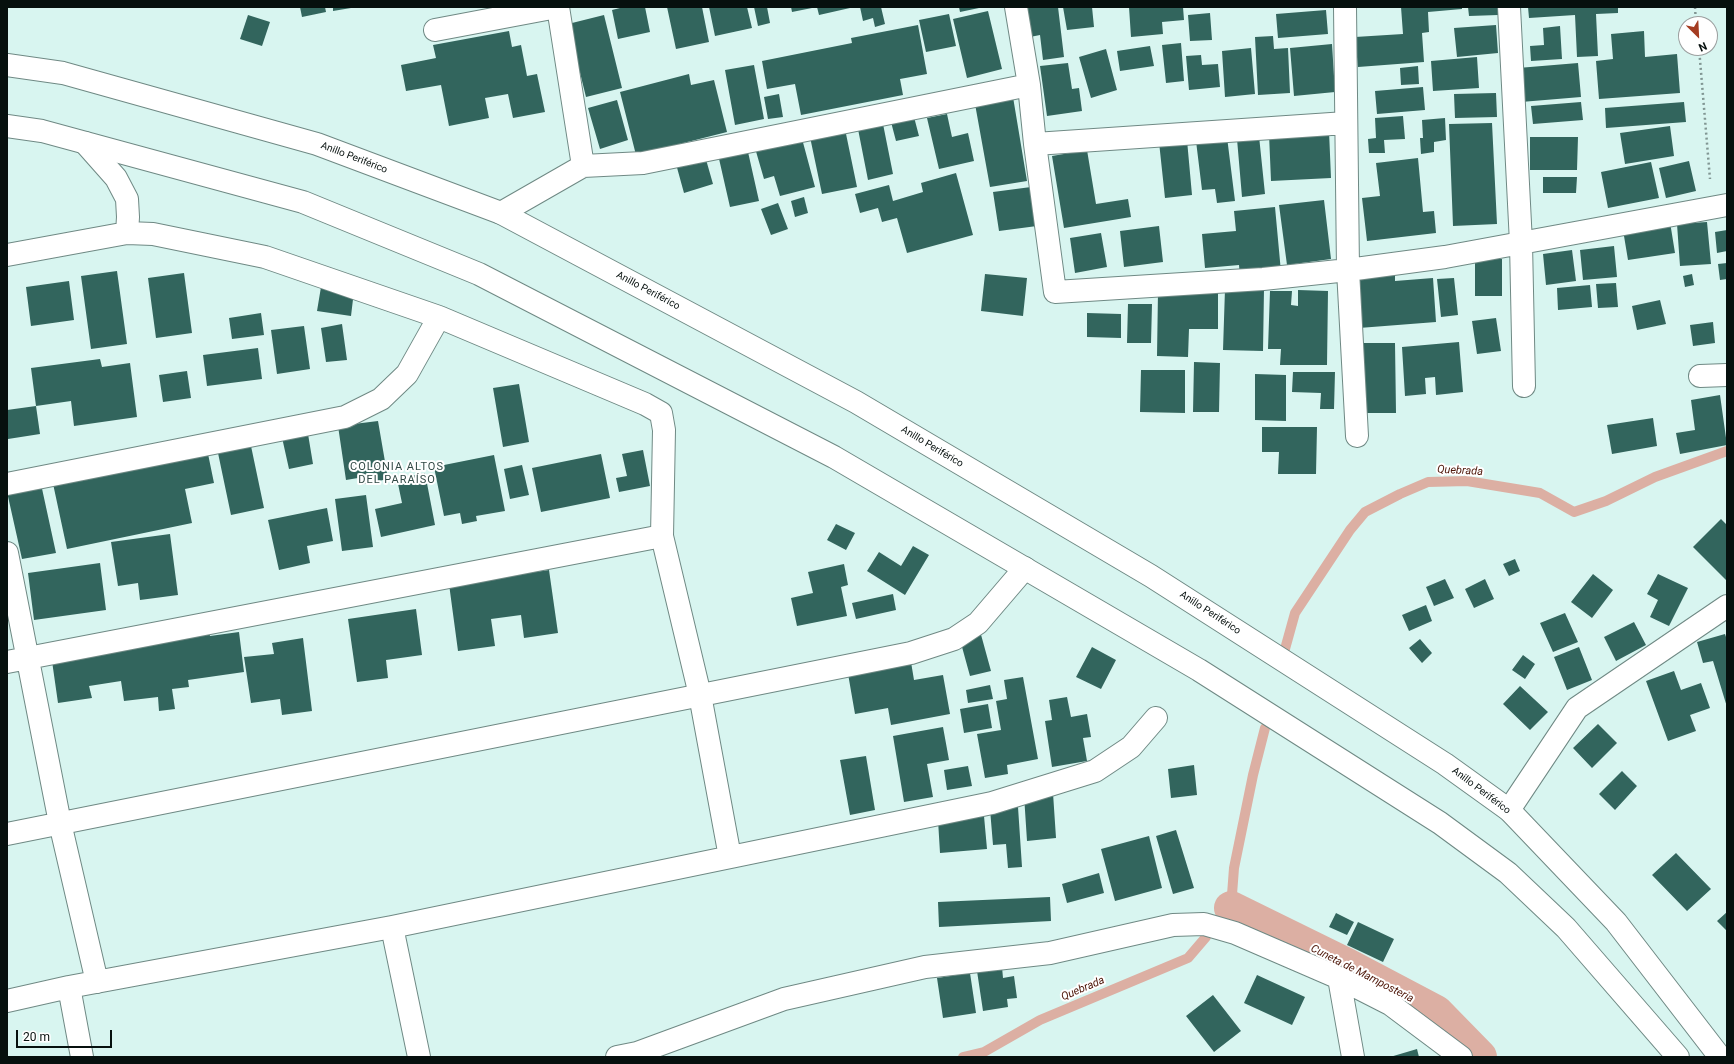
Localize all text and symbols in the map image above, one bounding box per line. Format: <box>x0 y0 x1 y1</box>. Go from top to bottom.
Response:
north arrow <box>1678 16 1718 56</box>
text: N <box>1696 39 1709 54</box>
street label: Anillo Periférico <box>319 140 389 176</box>
street label: Anillo Periférico <box>614 269 682 313</box>
street label: Anillo Periférico <box>899 424 965 470</box>
district label: COLONIA ALTOS DEL PARAÍSO <box>350 460 444 486</box>
water label: Quebrada <box>1437 463 1483 479</box>
street label: Anillo Periférico <box>1177 589 1243 637</box>
street label: Anillo Periférico <box>1449 765 1513 817</box>
water label: Cuneta de Mamposteria <box>1308 942 1416 1006</box>
water label: Quebrada <box>1059 974 1107 1004</box>
scale bar <box>18 1022 114 1048</box>
text: 20 m <box>23 1030 50 1044</box>

